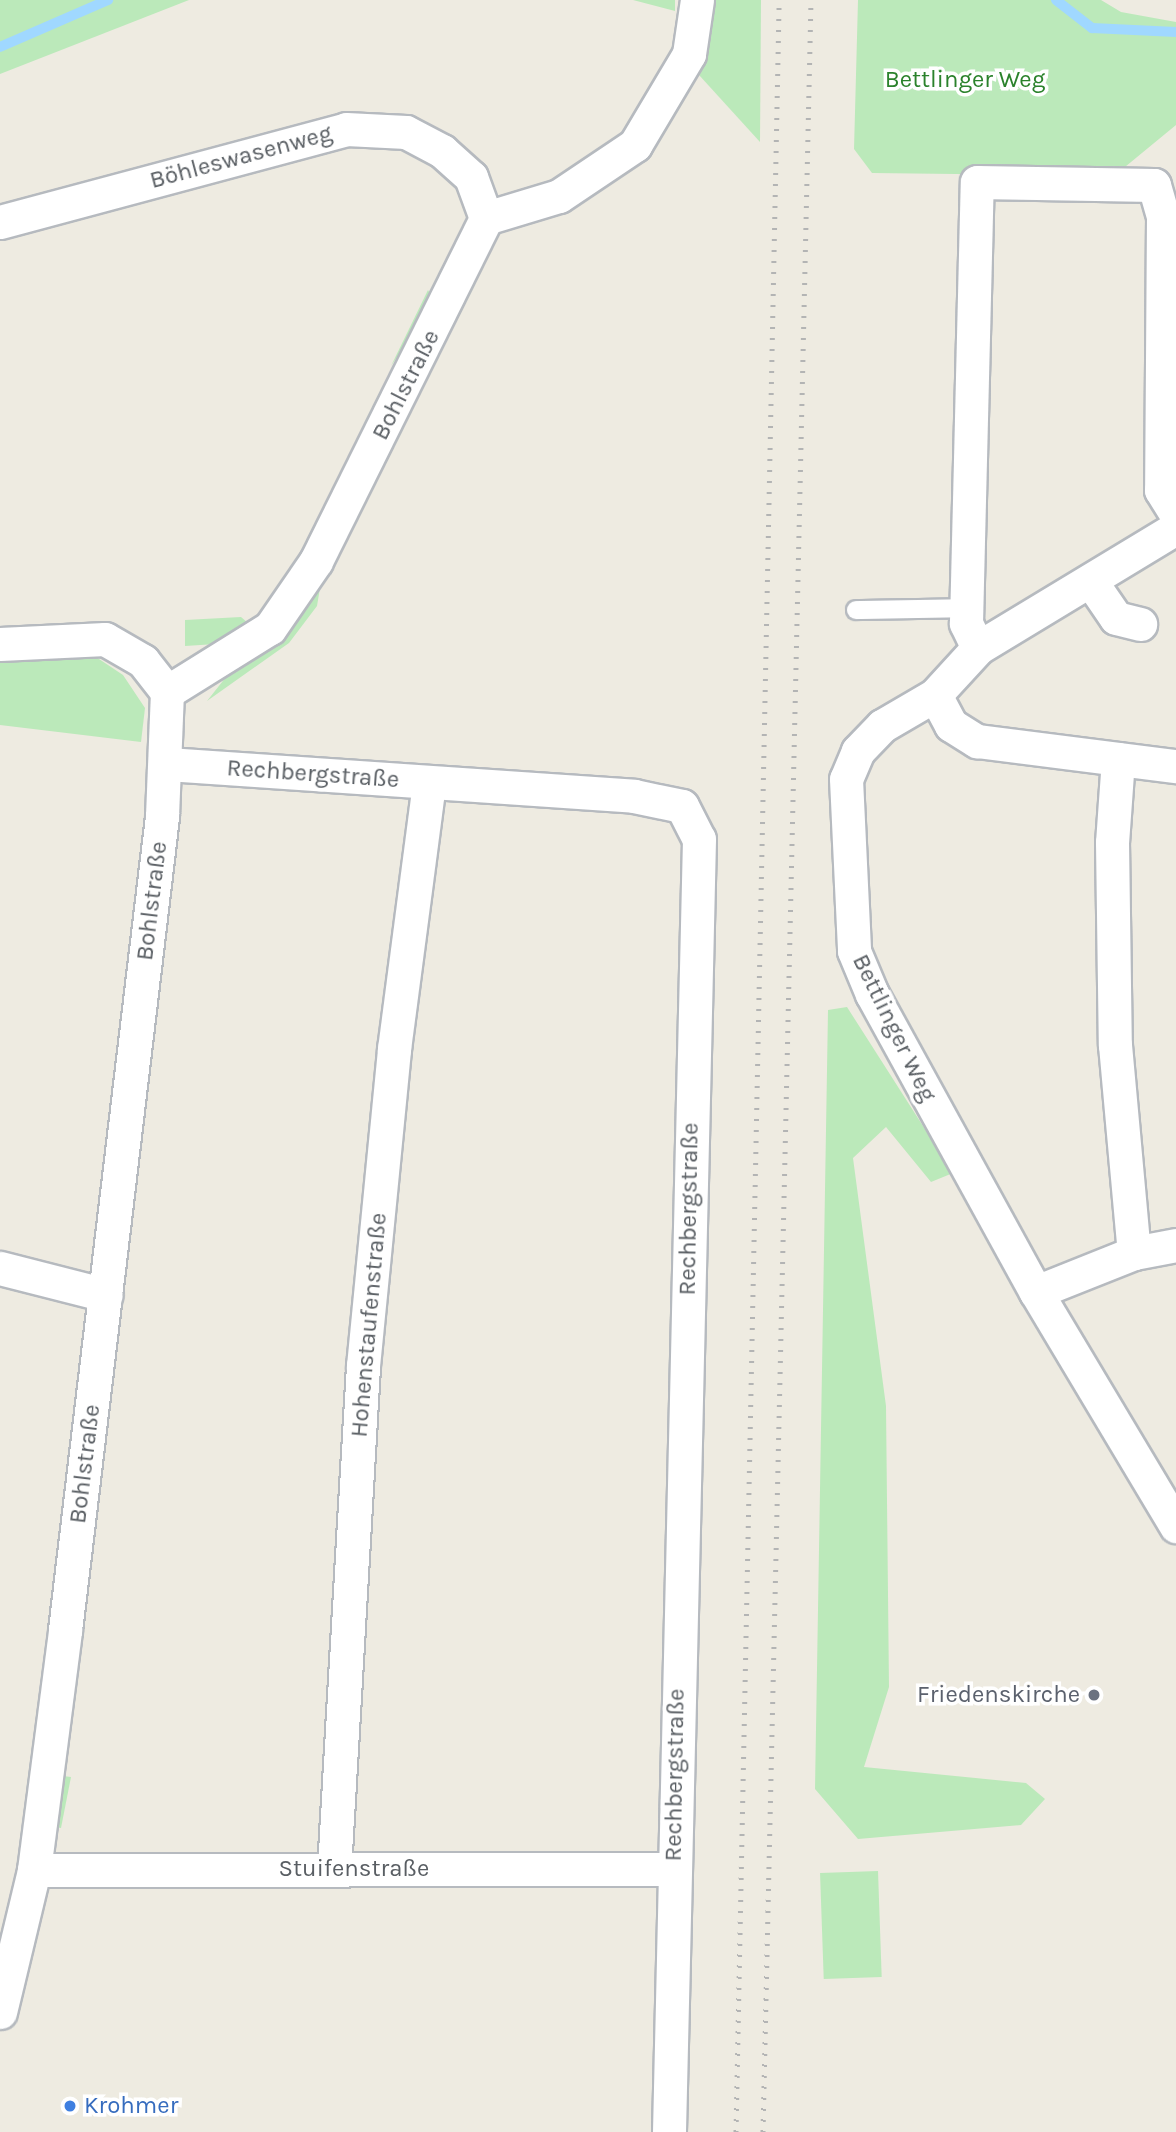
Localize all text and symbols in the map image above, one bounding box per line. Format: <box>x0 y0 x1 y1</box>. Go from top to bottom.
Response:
park label: Bettlinger Weg <box>885 66 1045 94</box>
street label: Böhleswasenweg <box>147 119 335 195</box>
street label: Bohlstraße <box>366 325 446 445</box>
street label: Rechbergstraße <box>226 754 400 794</box>
street label: Bohlstraße <box>130 840 174 962</box>
street label: Bettlinger Weg <box>846 950 942 1106</box>
street label: Rechbergstraße <box>673 1122 705 1296</box>
street label: Hohenstaufenstraße <box>345 1211 393 1439</box>
street label: Bohlstraße <box>63 1403 107 1525</box>
place label: Friedenskirche <box>917 1681 1080 1709</box>
marker: Friedenskirche <box>1086 1687 1102 1703</box>
street label: Rechbergstraße <box>659 1688 691 1862</box>
street label: Stuifenstraße <box>279 1855 429 1883</box>
place label: Krohmer <box>84 2092 178 2120</box>
marker: Krohmer <box>62 2098 78 2114</box>

